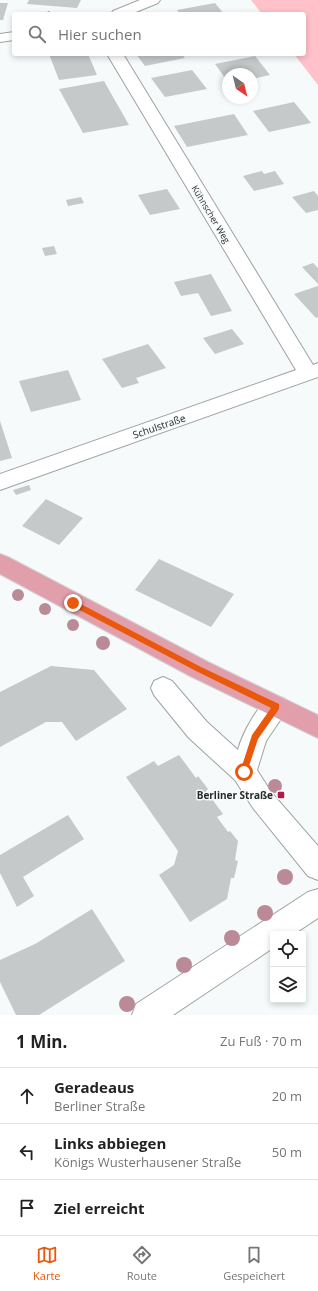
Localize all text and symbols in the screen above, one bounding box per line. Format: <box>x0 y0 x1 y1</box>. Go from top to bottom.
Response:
search box <box>12 12 306 56</box>
icon: search <box>26 23 48 45</box>
text: Hier suchen <box>58 24 142 44</box>
north arrow <box>222 68 258 104</box>
street label: Kühnscher Weg <box>189 183 233 246</box>
street label: Schulstraße <box>131 410 188 442</box>
route end <box>64 594 82 612</box>
route start <box>235 763 253 781</box>
place label: Berliner Straße <box>197 788 273 802</box>
marker: Berliner Straße <box>276 790 286 800</box>
map controls <box>270 931 306 1003</box>
button: locate <box>270 931 306 967</box>
button: layers <box>270 967 306 1003</box>
text: 1 Min. <box>16 1030 67 1053</box>
text: Zu Fuß · 70 m <box>220 1032 302 1050</box>
text: Geradeaus <box>54 1077 134 1097</box>
icon: ahead <box>16 1085 38 1107</box>
text: 20 m <box>272 1087 302 1105</box>
text: Berliner Straße <box>54 1097 145 1115</box>
text: Links abbiegen <box>54 1133 166 1153</box>
icon: left <box>16 1141 38 1163</box>
text: 50 m <box>272 1143 302 1161</box>
text: Königs Wusterhausener Straße <box>54 1153 241 1171</box>
icon: arrive <box>16 1197 38 1219</box>
text: Ziel erreicht <box>54 1198 145 1218</box>
tab: Karte <box>33 1244 61 1283</box>
tab: Route <box>127 1244 157 1283</box>
tab: Gespeichert <box>223 1244 285 1283</box>

